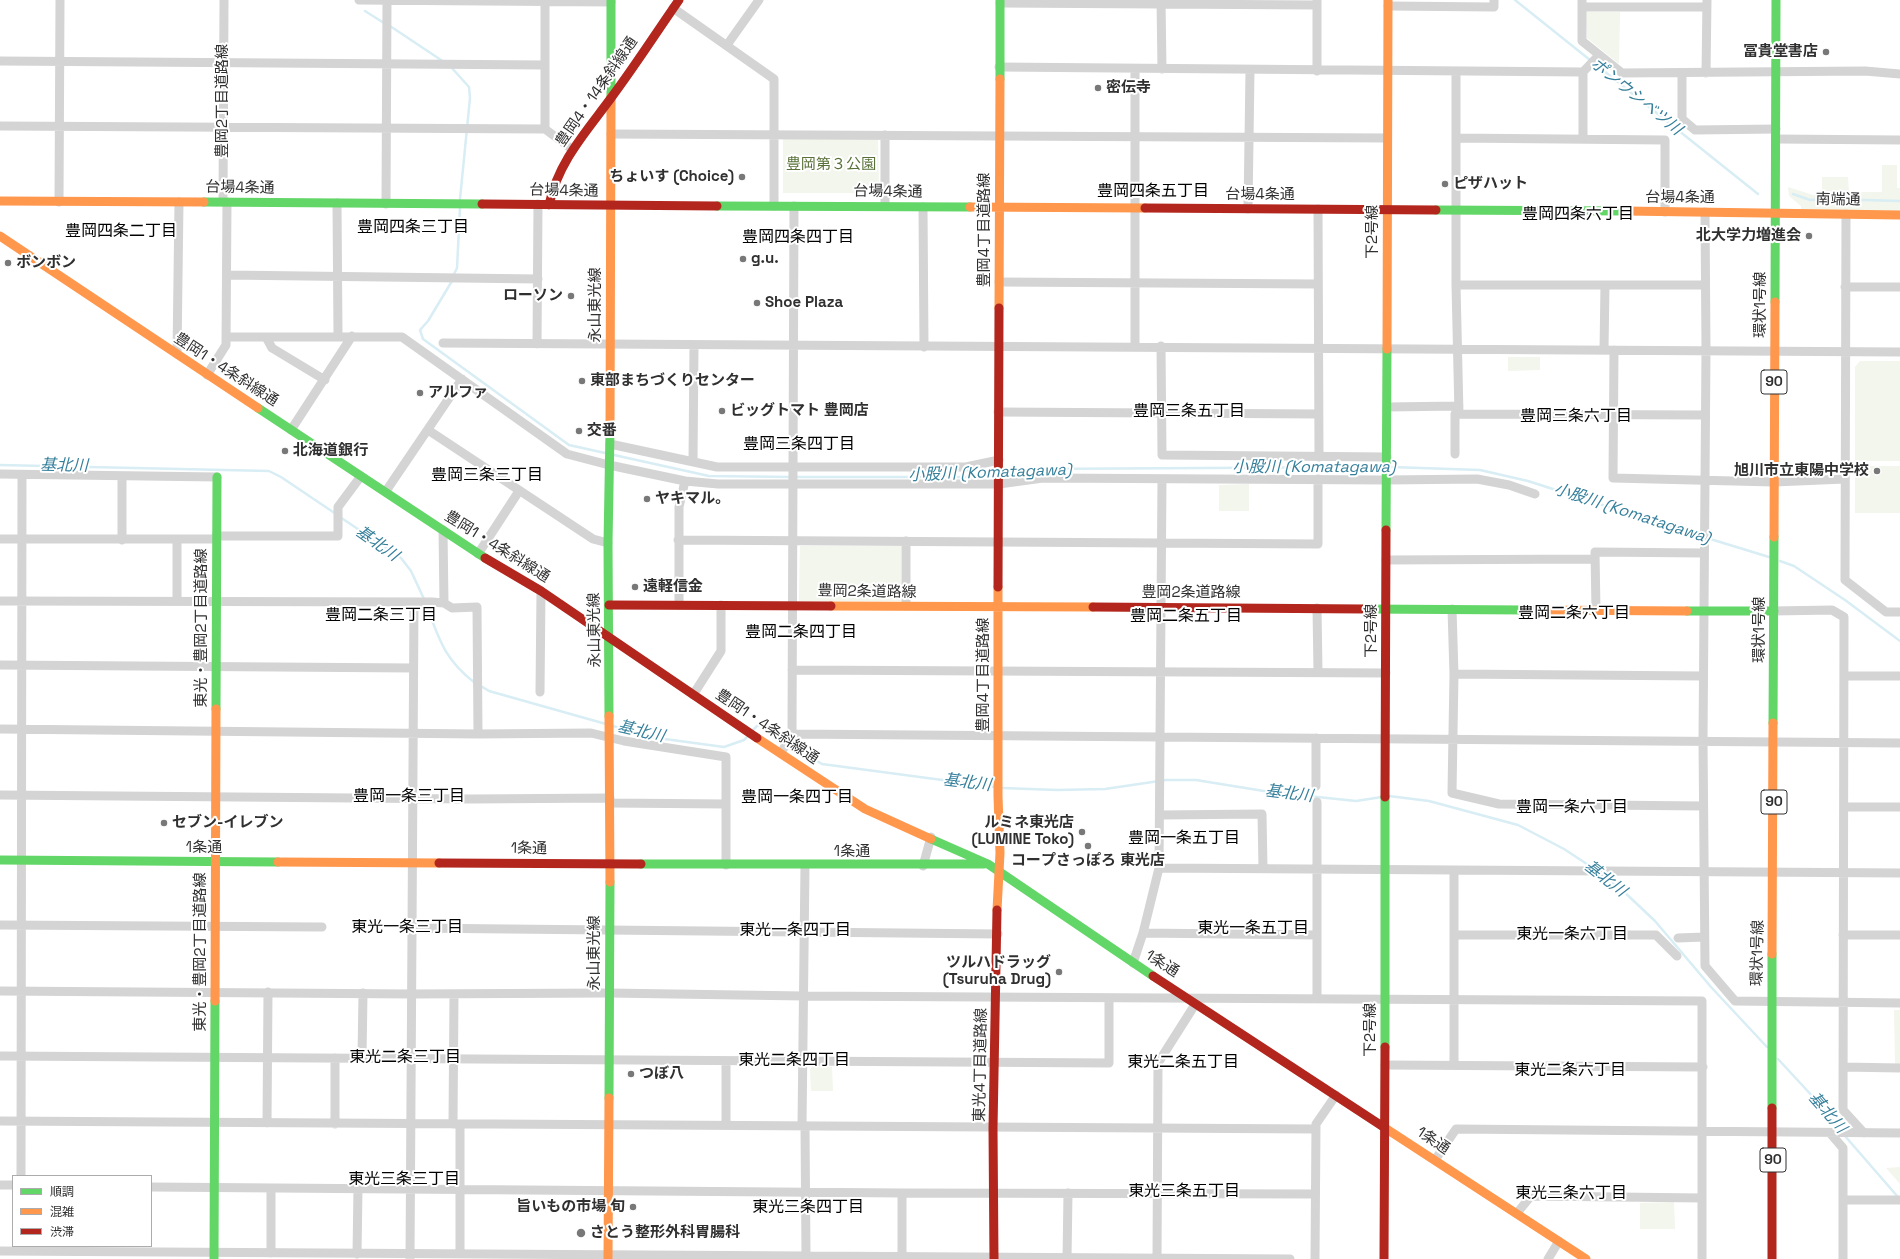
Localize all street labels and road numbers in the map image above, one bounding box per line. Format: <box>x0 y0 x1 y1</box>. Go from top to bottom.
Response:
street label: 豊岡4・14条斜線通 <box>552 34 642 150</box>
street label: 豊岡2丁目道路線 <box>214 44 232 158</box>
street label: 豊岡4丁目道路線 <box>976 173 994 287</box>
street label: 台場4条通 <box>205 178 275 198</box>
street label: 台場4条通 <box>529 181 599 201</box>
street label: 台場4条通 <box>853 182 923 202</box>
street label: 台場4条通 <box>1225 186 1295 204</box>
street label: 台場4条通 <box>1645 189 1715 207</box>
street label: 南端通 <box>1815 191 1861 209</box>
street label: 下2号線 <box>1364 205 1382 259</box>
street label: 永山東光線 <box>587 268 605 342</box>
street label: 環状1号線 <box>1752 272 1770 338</box>
street label: 豊岡1・4条斜線通 <box>171 330 281 410</box>
road number: 90 <box>1761 370 1787 394</box>
street label: 豊岡1・4条斜線通 <box>441 507 553 587</box>
street label: 東光・豊岡2丁目道路線 <box>193 548 211 708</box>
street label: 豊岡2条道路線 <box>817 582 917 602</box>
street label: 豊岡2条道路線 <box>1141 584 1241 602</box>
street label: 永山東光線 <box>585 592 605 668</box>
street label: 環状1号線 <box>1751 597 1769 663</box>
street label: 下2号線 <box>1363 604 1381 658</box>
street label: 豊岡4丁目道路線 <box>975 618 993 732</box>
street label: 豊岡1・4条斜線通 <box>712 686 822 768</box>
road number: 90 <box>1761 790 1787 814</box>
street label: 1条通 <box>186 839 222 857</box>
street label: 1条通 <box>511 840 547 858</box>
street label: 1条通 <box>834 843 870 861</box>
street label: 東光・豊岡2丁目道路線 <box>192 872 210 1032</box>
street label: 永山東光線 <box>586 916 604 990</box>
street label: 環状1号線 <box>1748 920 1768 986</box>
street label: 1条通 <box>1142 947 1182 981</box>
street label: 下2号線 <box>1362 1003 1380 1057</box>
street label: 東光4丁目道路線 <box>971 1008 991 1122</box>
street label: 1条通 <box>1413 1123 1453 1159</box>
road number: 90 <box>1760 1148 1786 1172</box>

